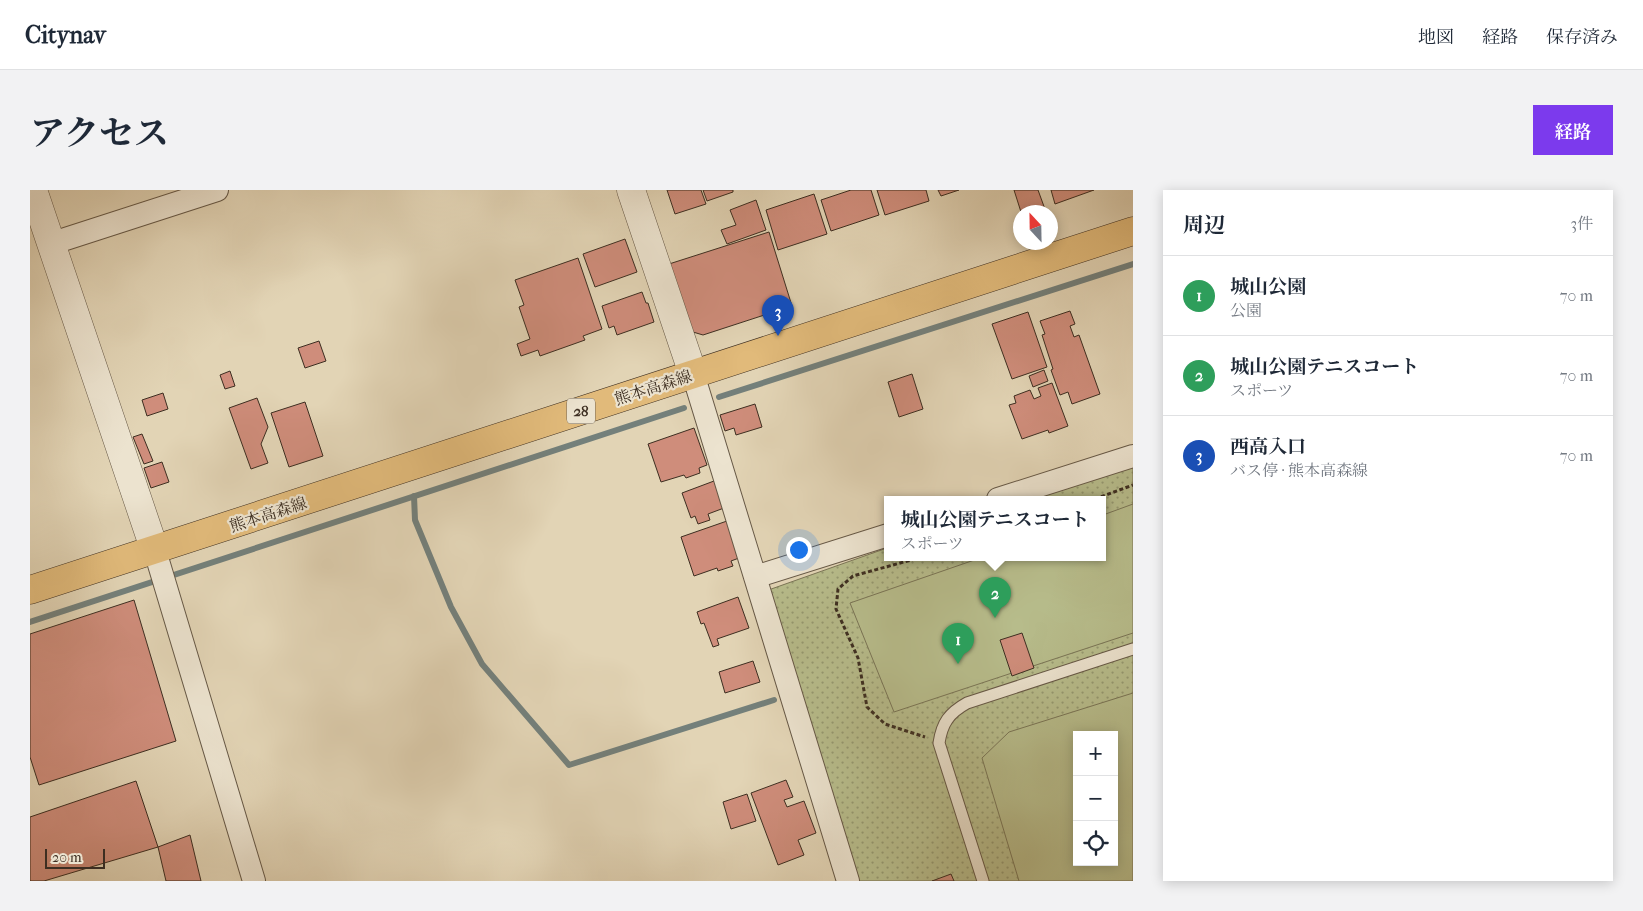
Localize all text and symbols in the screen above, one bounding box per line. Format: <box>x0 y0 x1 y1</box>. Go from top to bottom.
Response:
text: Citynav <box>25 21 106 49</box>
text: 地図 <box>1418 27 1454 48</box>
text: 経路 <box>1482 27 1518 48</box>
text: 保存済み <box>1546 27 1618 48</box>
button: 経路 <box>1533 105 1613 155</box>
text: アクセス <box>30 113 169 154</box>
north arrow <box>1013 205 1058 250</box>
text: 周辺 <box>1183 213 1225 237</box>
text: 3件 <box>1570 214 1593 233</box>
text: 城山公園 <box>1230 276 1306 298</box>
text: 1 <box>1196 286 1202 305</box>
text: 70 m <box>1560 286 1593 305</box>
pin: 3 <box>762 295 794 336</box>
text: 公園 <box>1230 301 1262 320</box>
text: 城山公園テニスコート <box>1230 356 1419 378</box>
street label: 熊本高森線 <box>612 366 694 409</box>
text: 2 <box>1195 366 1203 385</box>
text: 70 m <box>1560 366 1593 385</box>
text: スポーツ <box>1230 381 1293 400</box>
road number: 28 <box>567 398 595 424</box>
text: 西高入口 <box>1230 436 1306 458</box>
text: 3 <box>1196 446 1202 465</box>
text: 70 m <box>1560 446 1593 465</box>
text: バス停 · 熊本高森線 <box>1230 461 1368 480</box>
street label: 熊本高森線 <box>227 493 309 536</box>
popup <box>884 496 1106 561</box>
text: 城山公園テニスコート <box>900 509 1090 531</box>
text: スポーツ <box>900 534 964 553</box>
your location <box>786 537 812 563</box>
pin: 2 <box>979 577 1011 618</box>
pin: 1 <box>942 623 974 664</box>
map controls <box>1073 731 1118 866</box>
button: + <box>1073 731 1118 776</box>
button: − <box>1073 776 1118 821</box>
button: locate <box>1073 821 1118 866</box>
scale bar <box>45 846 105 869</box>
text: 20 m <box>52 849 82 866</box>

